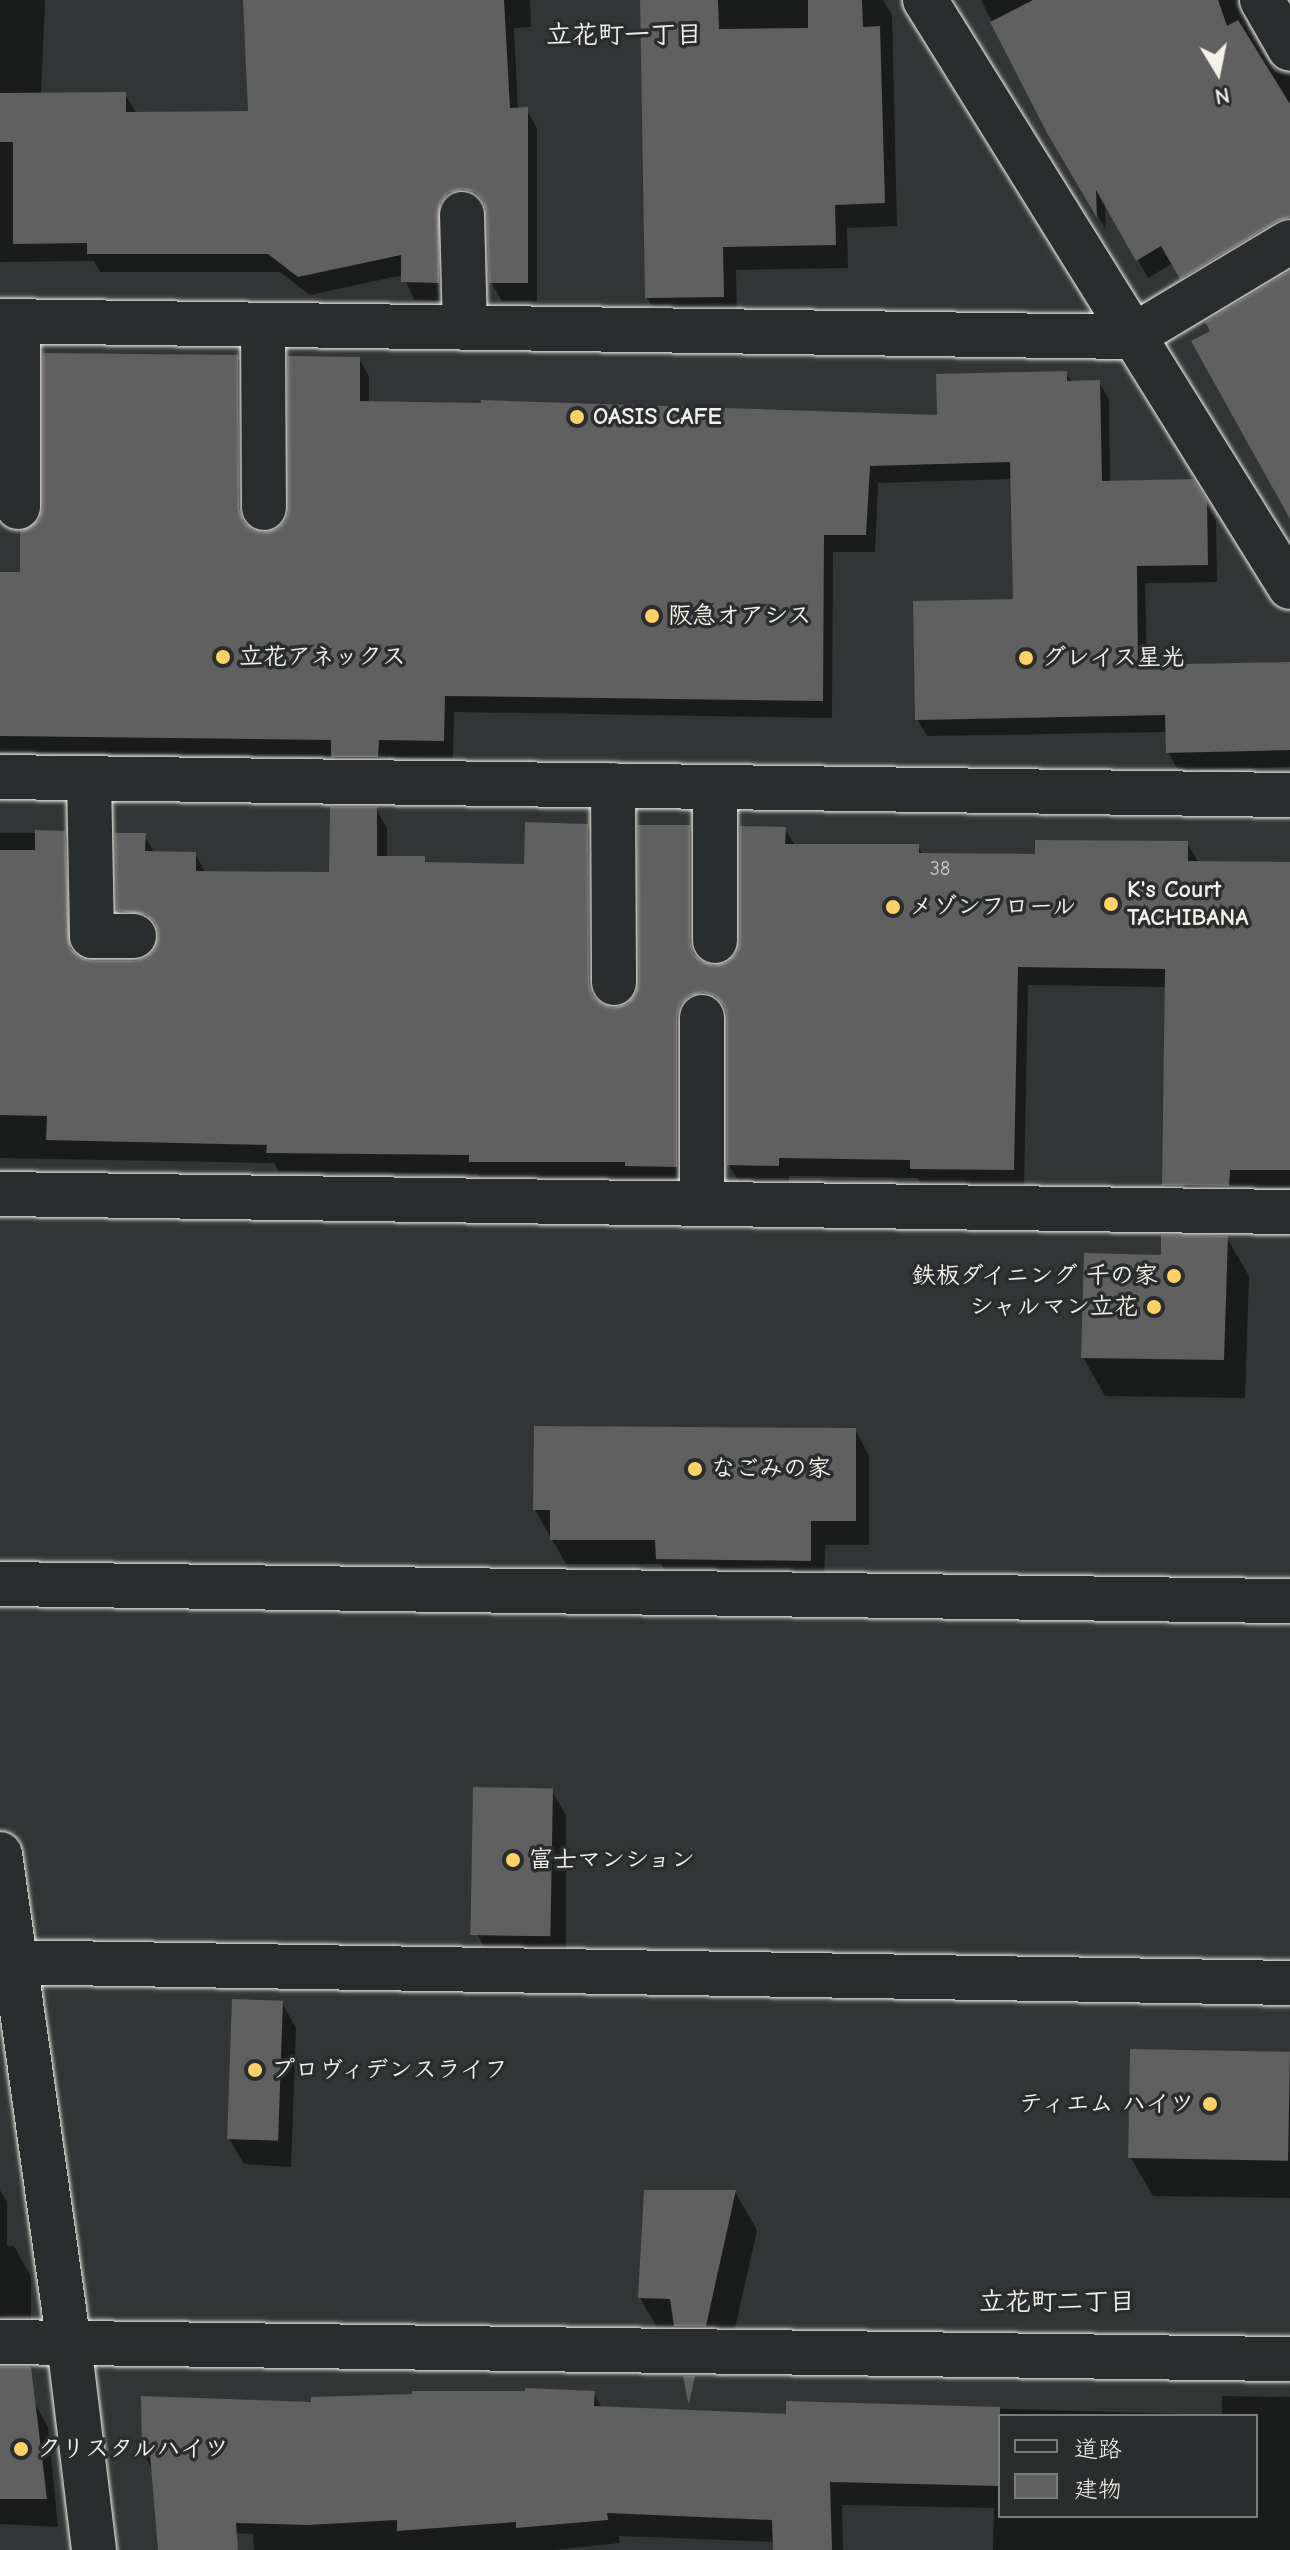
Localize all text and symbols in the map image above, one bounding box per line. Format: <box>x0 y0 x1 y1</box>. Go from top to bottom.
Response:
district label: 立花町一丁目 <box>546 20 702 52</box>
north arrow <box>1178 32 1258 112</box>
text: N <box>1213 82 1232 110</box>
place label: OASIS CAFE <box>593 403 722 431</box>
marker: OASIS CAFE <box>568 408 586 426</box>
place label: 阪急オアシス <box>668 602 812 630</box>
marker: 阪急オアシス <box>643 607 661 625</box>
place label: 立花アネックス <box>239 643 407 671</box>
place label: グレイス星光 <box>1042 644 1186 672</box>
marker: 立花アネックス <box>214 648 232 666</box>
marker: グレイス星光 <box>1017 649 1035 667</box>
house number: 38 <box>930 856 950 880</box>
place label: K's Court TACHIBANA <box>1127 876 1248 932</box>
place label: メゾンフロール <box>909 893 1077 921</box>
marker: K's Court TACHIBANA <box>1102 895 1120 913</box>
marker: メゾンフロール <box>884 898 902 916</box>
place label: 鉄板ダイニング 千の家 <box>909 1262 1158 1290</box>
marker: 鉄板ダイニング 千の家 <box>1165 1267 1183 1285</box>
place label: シャルマン立花 <box>970 1293 1138 1321</box>
marker: シャルマン立花 <box>1145 1298 1163 1316</box>
place label: なごみの家 <box>711 1455 831 1483</box>
marker: なごみの家 <box>686 1460 704 1478</box>
place label: 富士マンション <box>529 1846 697 1874</box>
marker: 富士マンション <box>504 1851 522 1869</box>
place label: プロヴィデンスライフ <box>271 2056 511 2084</box>
marker: プロヴィデンスライフ <box>246 2061 264 2079</box>
place label: ティエム ハイツ <box>1017 2090 1194 2118</box>
marker: ティエム ハイツ <box>1201 2095 1219 2113</box>
district label: 立花町二丁目 <box>979 2287 1135 2319</box>
legend <box>998 2414 1258 2518</box>
place label: クリスタルハイツ <box>37 2435 229 2463</box>
text: 道路 <box>1074 2435 1122 2463</box>
marker: クリスタルハイツ <box>12 2440 30 2458</box>
text: 建物 <box>1074 2475 1122 2503</box>

